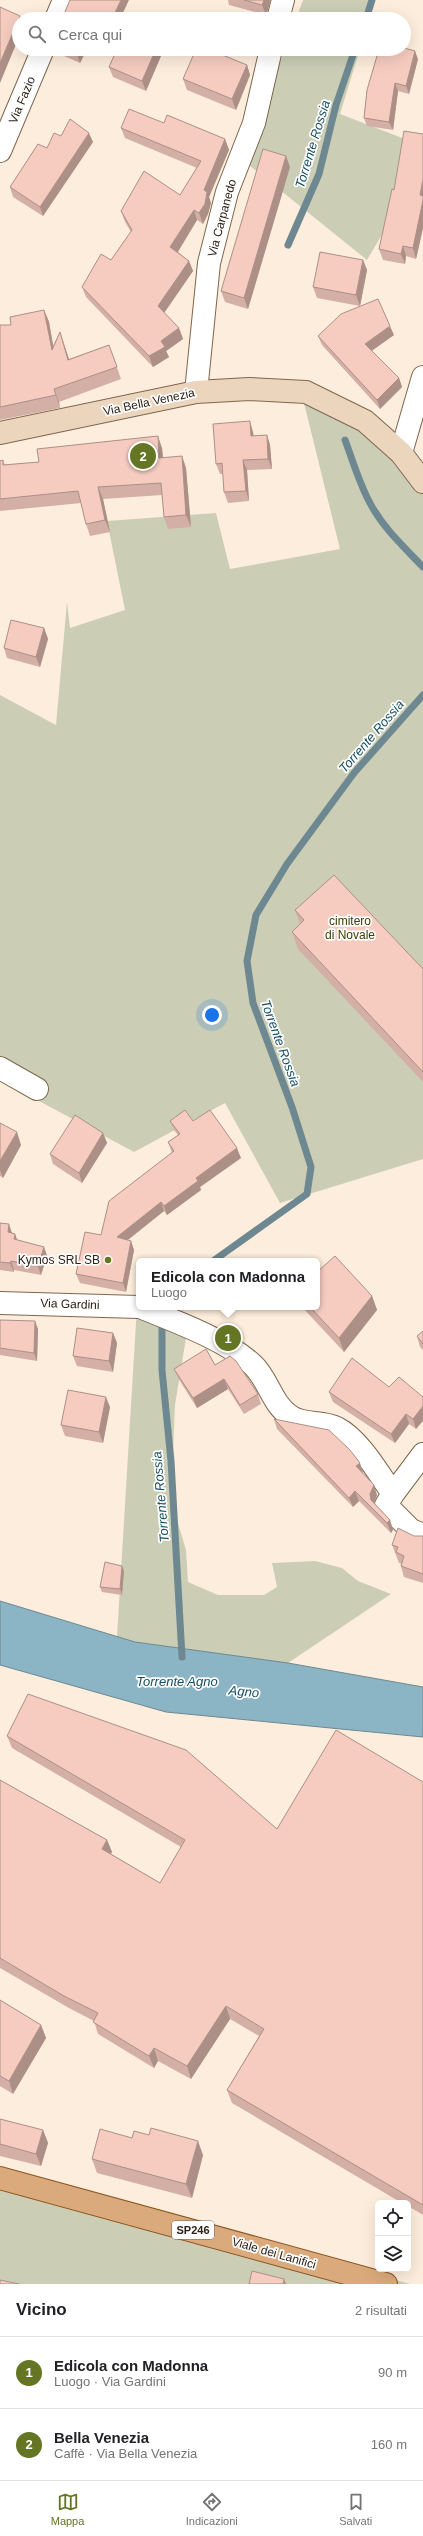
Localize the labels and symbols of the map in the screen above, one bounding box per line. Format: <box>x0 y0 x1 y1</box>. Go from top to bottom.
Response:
street label: Via Fazio <box>6 74 38 126</box>
water label: Torrente Rossia <box>292 98 333 190</box>
street label: Via Carpanedo <box>205 177 239 258</box>
street label: Via Bella Venezia <box>102 385 196 419</box>
pin: 2 <box>130 441 156 471</box>
water label: Torrente Rossia <box>336 697 407 776</box>
park label: cimitero di Novale <box>325 914 375 942</box>
water label: Torrente Rossia <box>258 998 303 1089</box>
your location <box>202 1005 222 1025</box>
place label: Kymos SRL SB <box>18 1253 100 1267</box>
marker: Kymos SRL SB <box>103 1255 113 1265</box>
street label: Via Gardini <box>40 1296 100 1312</box>
pin: 1 <box>215 1323 241 1353</box>
water label: Torrente Rossia <box>149 1451 172 1543</box>
water label: Torrente Agno <box>136 1674 218 1689</box>
water label: Agno <box>227 1682 260 1701</box>
road number: SP246 <box>172 2221 214 2239</box>
street label: Viale dei Lanifici <box>230 2234 318 2272</box>

